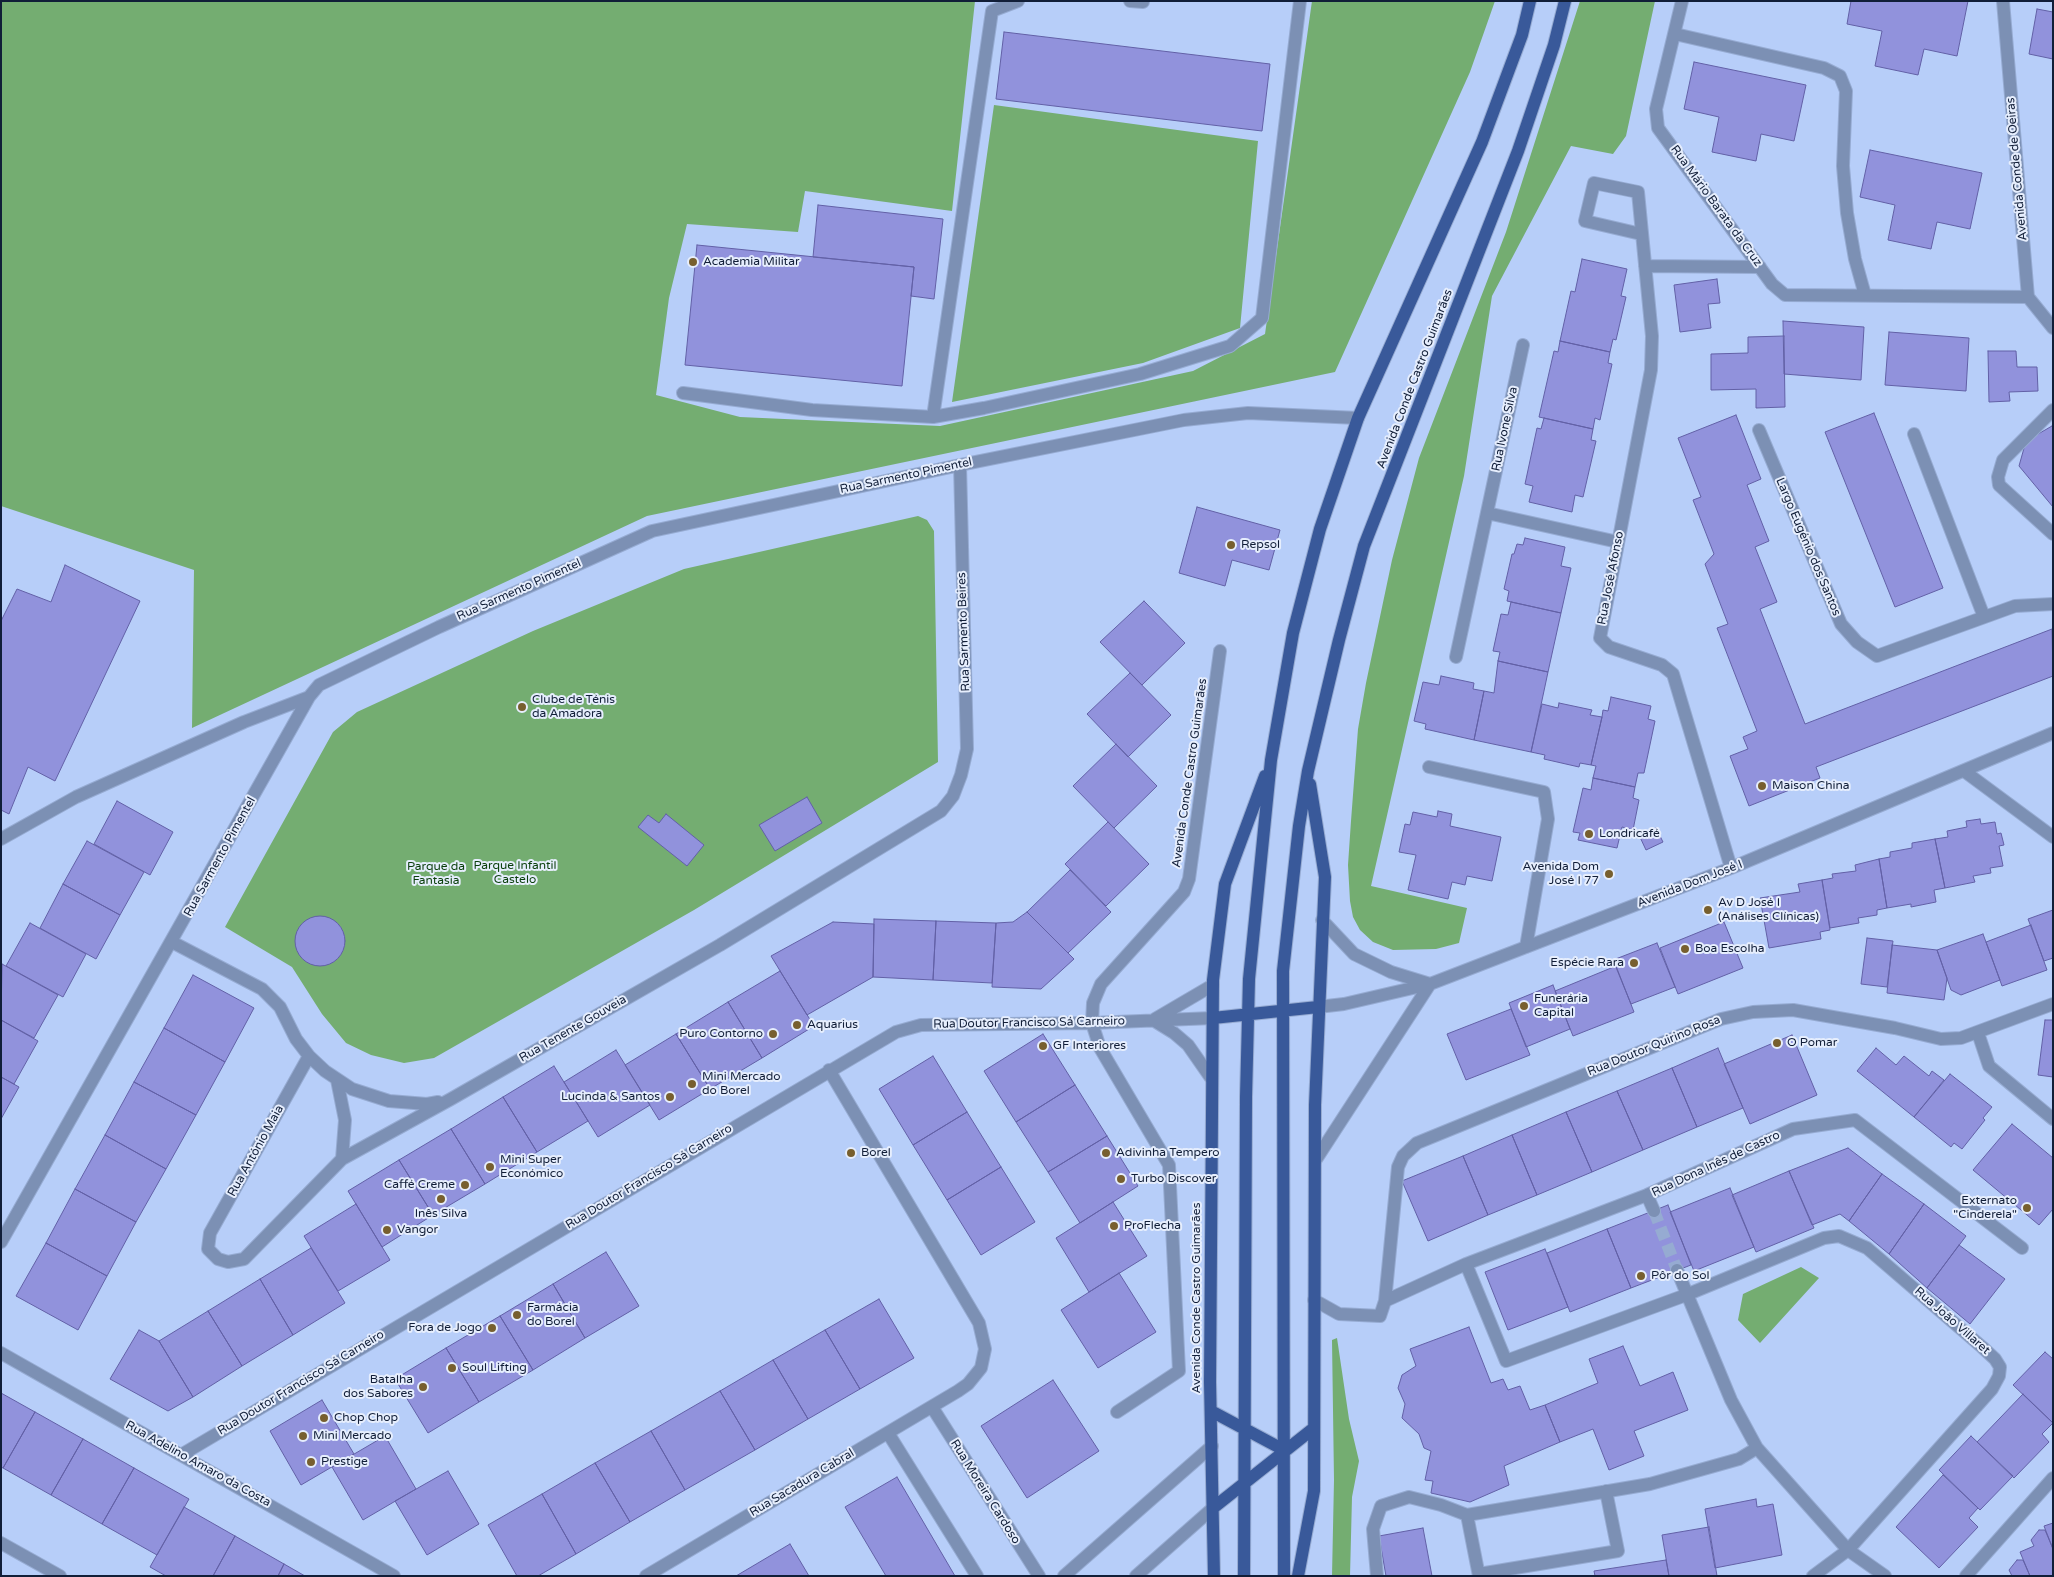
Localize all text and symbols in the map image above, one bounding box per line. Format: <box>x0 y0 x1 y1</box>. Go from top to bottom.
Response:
street label: Avenida Conde de Oeiras <box>2004 97 2030 241</box>
street label: Rua Mário Barata da Cruz <box>1667 143 1765 269</box>
place label: Academia Militar <box>703 255 800 269</box>
marker: Academia Militar <box>687 256 699 268</box>
street label: Avenida Conde Castro Guimarães <box>1374 287 1456 471</box>
street label: Rua Ivone Silva <box>1489 385 1521 473</box>
street label: Rua Sarmento Pimentel <box>839 455 973 497</box>
street label: Largo Eugénio dos Santos <box>1772 476 1844 618</box>
street label: Rua José Afonso <box>1595 530 1627 626</box>
place label: Repsol <box>1241 538 1280 552</box>
marker: Repsol <box>1225 539 1237 551</box>
street label: Rua Sarmento Pimentel <box>455 556 583 624</box>
street label: Rua Sarmento Beires <box>955 572 973 692</box>
street label: Avenida Conde Castro Guimarães <box>1170 678 1210 868</box>
place label: Clube de Ténis da Amadora <box>532 693 615 721</box>
marker: Clube de Ténis da Amadora <box>516 701 528 713</box>
place label: Maison China <box>1772 779 1849 793</box>
marker: Maison China <box>1756 780 1768 792</box>
street label: Rua Sarmento Pimentel <box>181 795 259 919</box>
place label: Londricafé <box>1599 827 1660 841</box>
marker: Londricafé <box>1583 828 1595 840</box>
street label: Avenida Dom José I <box>1635 857 1745 911</box>
park label: Parque Infantil Castelo <box>473 859 557 887</box>
park label: Parque da Fantasia <box>407 860 465 888</box>
place label: Avenida Dom José I 77 <box>1523 860 1599 888</box>
marker: Avenida Dom José I 77 <box>1603 868 1615 880</box>
place label: Av D José I (Análises Clínicas) <box>1718 896 1819 924</box>
marker: Av D José I (Análises Clínicas) <box>1702 904 1714 916</box>
place label: Boa Escolha <box>1695 942 1764 956</box>
marker: Boa Escolha <box>1679 943 1691 955</box>
place label: Espécie Rara <box>1550 956 1624 970</box>
marker: Espécie Rara <box>1628 957 1640 969</box>
street label: Rua Tenente Gouveia <box>517 992 629 1066</box>
place label: Funerária Capital <box>1534 992 1588 1020</box>
marker: Funerária Capital <box>1518 1000 1530 1012</box>
street label: Rua Doutor Quirino Rosa <box>1585 1013 1723 1079</box>
street label: Rua Doutor Francisco Sá Carneiro <box>933 1014 1125 1032</box>
place label: Aquarius <box>807 1018 858 1032</box>
marker: Aquarius <box>791 1019 803 1031</box>
place label: Puro Contorno <box>679 1027 763 1041</box>
marker: Puro Contorno <box>767 1028 779 1040</box>
place label: O Pomar <box>1787 1036 1837 1050</box>
marker: O Pomar <box>1771 1037 1783 1049</box>
place label: GF Interiores <box>1053 1039 1126 1053</box>
marker: GF Interiores <box>1037 1040 1049 1052</box>
place label: Mini Mercado do Borel <box>702 1070 781 1098</box>
marker: Mini Mercado do Borel <box>686 1078 698 1090</box>
place label: Lucinda & Santos <box>561 1090 660 1104</box>
marker: Lucinda & Santos <box>664 1091 676 1103</box>
street label: Rua António Maia <box>225 1103 287 1199</box>
street label: Rua Doutor Francisco Sá Carneiro <box>563 1121 735 1233</box>
street label: Rua Dona Inês de Castro <box>1650 1128 1782 1200</box>
place label: Borel <box>861 1146 891 1160</box>
place label: Adivinha Tempero <box>1116 1146 1220 1160</box>
marker: Borel <box>845 1147 857 1159</box>
marker: Adivinha Tempero <box>1100 1147 1112 1159</box>
place label: Mini Super Económico <box>500 1153 563 1181</box>
marker: Mini Super Económico <box>484 1161 496 1173</box>
place label: Turbo Discover <box>1131 1172 1216 1186</box>
marker: Turbo Discover <box>1115 1173 1127 1185</box>
place label: Caffé Creme <box>384 1178 455 1192</box>
marker: Caffé Creme <box>459 1179 471 1191</box>
marker: Inês Silva <box>435 1193 447 1205</box>
place label: Externato "Cinderela" <box>1953 1194 2017 1222</box>
marker: Externato "Cinderela" <box>2021 1202 2033 1214</box>
street label: Avenida Conde Castro Guimarães <box>1190 1203 1204 1393</box>
place label: Inês Silva <box>415 1207 467 1221</box>
place label: ProFlecha <box>1124 1219 1181 1233</box>
marker: ProFlecha <box>1108 1220 1120 1232</box>
place label: Vangor <box>397 1223 438 1237</box>
marker: Vangor <box>381 1224 393 1236</box>
place label: Pôr do Sol <box>1651 1269 1710 1283</box>
marker: Pôr do Sol <box>1635 1270 1647 1282</box>
street label: Rua João Villaret <box>1911 1284 1993 1358</box>
place label: Farmácia do Borel <box>527 1301 579 1329</box>
marker: Farmácia do Borel <box>511 1309 523 1321</box>
place label: Fora de Jogo <box>408 1321 482 1335</box>
marker: Fora de Jogo <box>486 1322 498 1334</box>
street label: Rua Doutor Francisco Sá Carneiro <box>215 1327 387 1439</box>
place label: Soul Lifting <box>462 1361 527 1375</box>
marker: Soul Lifting <box>446 1362 458 1374</box>
place label: Batalha dos Sabores <box>343 1373 413 1401</box>
marker: Batalha dos Sabores <box>417 1381 429 1393</box>
place label: Chop Chop <box>334 1411 398 1425</box>
marker: Chop Chop <box>318 1412 330 1424</box>
street label: Rua Adelino Amaro da Costa <box>123 1418 273 1510</box>
place label: Mini Mercado <box>313 1429 392 1443</box>
marker: Mini Mercado <box>297 1430 309 1442</box>
street label: Rua Moreira Cardoso <box>947 1437 1023 1547</box>
street label: Rua Sacadura Cabral <box>747 1446 857 1520</box>
place label: Prestige <box>321 1455 368 1469</box>
marker: Prestige <box>305 1456 317 1468</box>

